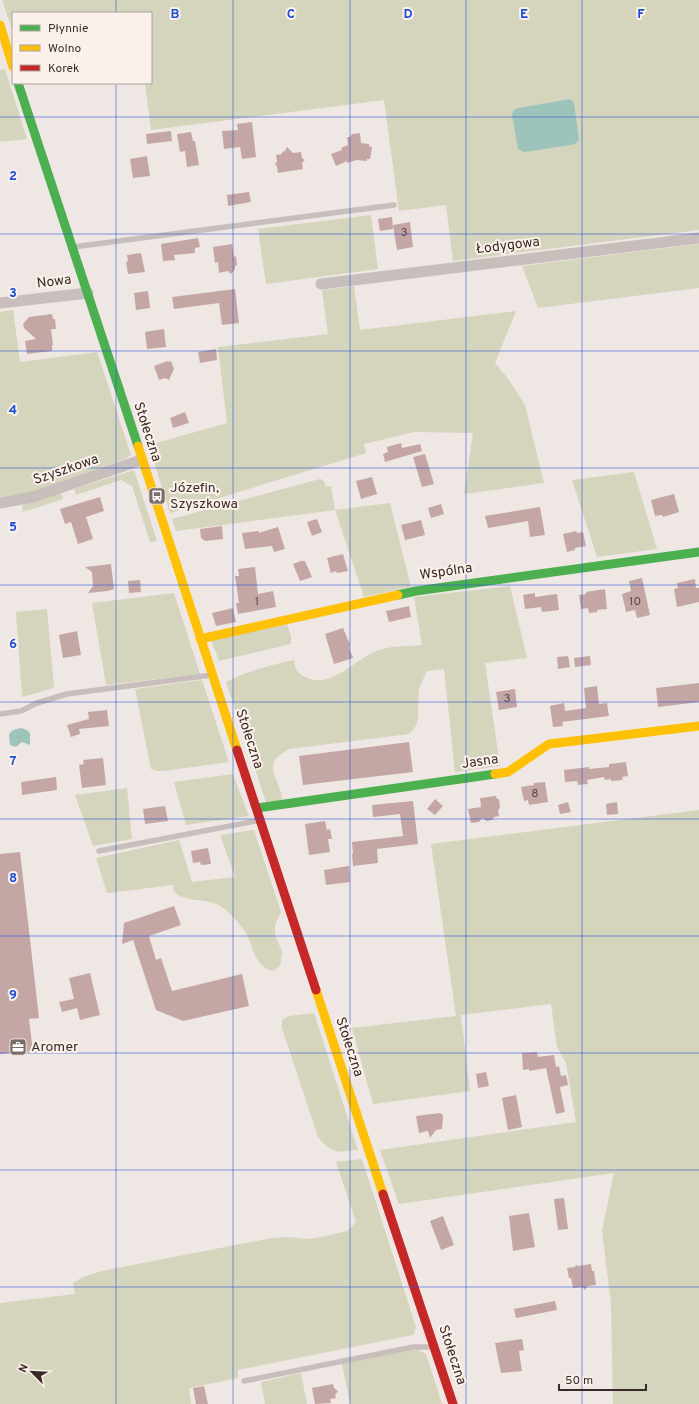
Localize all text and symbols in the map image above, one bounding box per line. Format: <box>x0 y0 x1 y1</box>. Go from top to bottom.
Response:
text: B <box>171 7 180 23</box>
text: C <box>287 7 295 23</box>
text: D <box>403 7 413 23</box>
text: E <box>520 7 528 23</box>
text: F <box>637 7 645 23</box>
legend <box>12 12 152 84</box>
text: Płynnie <box>48 21 88 37</box>
text: Wolno <box>48 41 82 57</box>
text: Korek <box>48 61 79 77</box>
text: 2 <box>9 169 17 185</box>
house number: 3 <box>400 225 408 241</box>
street label: Łodygowa <box>475 234 541 258</box>
street label: Nowa <box>36 271 72 293</box>
text: 3 <box>9 286 17 302</box>
street label: Stołeczna <box>129 400 165 464</box>
text: 4 <box>9 403 17 419</box>
street label: Szyszkowa <box>31 451 101 489</box>
place label: Józefin, Szyszkowa <box>170 480 238 513</box>
bus stop icon: Józefin, Szyszkowa <box>147 486 167 506</box>
text: 5 <box>9 520 17 536</box>
street label: Wspólna <box>419 560 473 584</box>
house number: 1 <box>255 594 259 610</box>
house number: 10 <box>629 594 641 610</box>
text: 6 <box>9 637 17 653</box>
house number: 3 <box>503 691 511 707</box>
street label: Stołeczna <box>231 707 267 771</box>
street label: Jasna <box>461 751 499 773</box>
text: 7 <box>10 754 17 770</box>
house number: 8 <box>531 786 539 802</box>
text: 8 <box>9 871 17 887</box>
text: 9 <box>9 988 17 1004</box>
street label: Stołeczna <box>331 1015 367 1079</box>
office icon: Aromer <box>8 1037 28 1057</box>
place label: Aromer <box>31 1039 79 1056</box>
street label: Stołeczna <box>434 1323 470 1387</box>
north arrow <box>12 1352 52 1392</box>
text: N <box>16 1362 32 1375</box>
scale bar <box>559 1366 646 1392</box>
text: 50 m <box>565 1373 593 1389</box>

